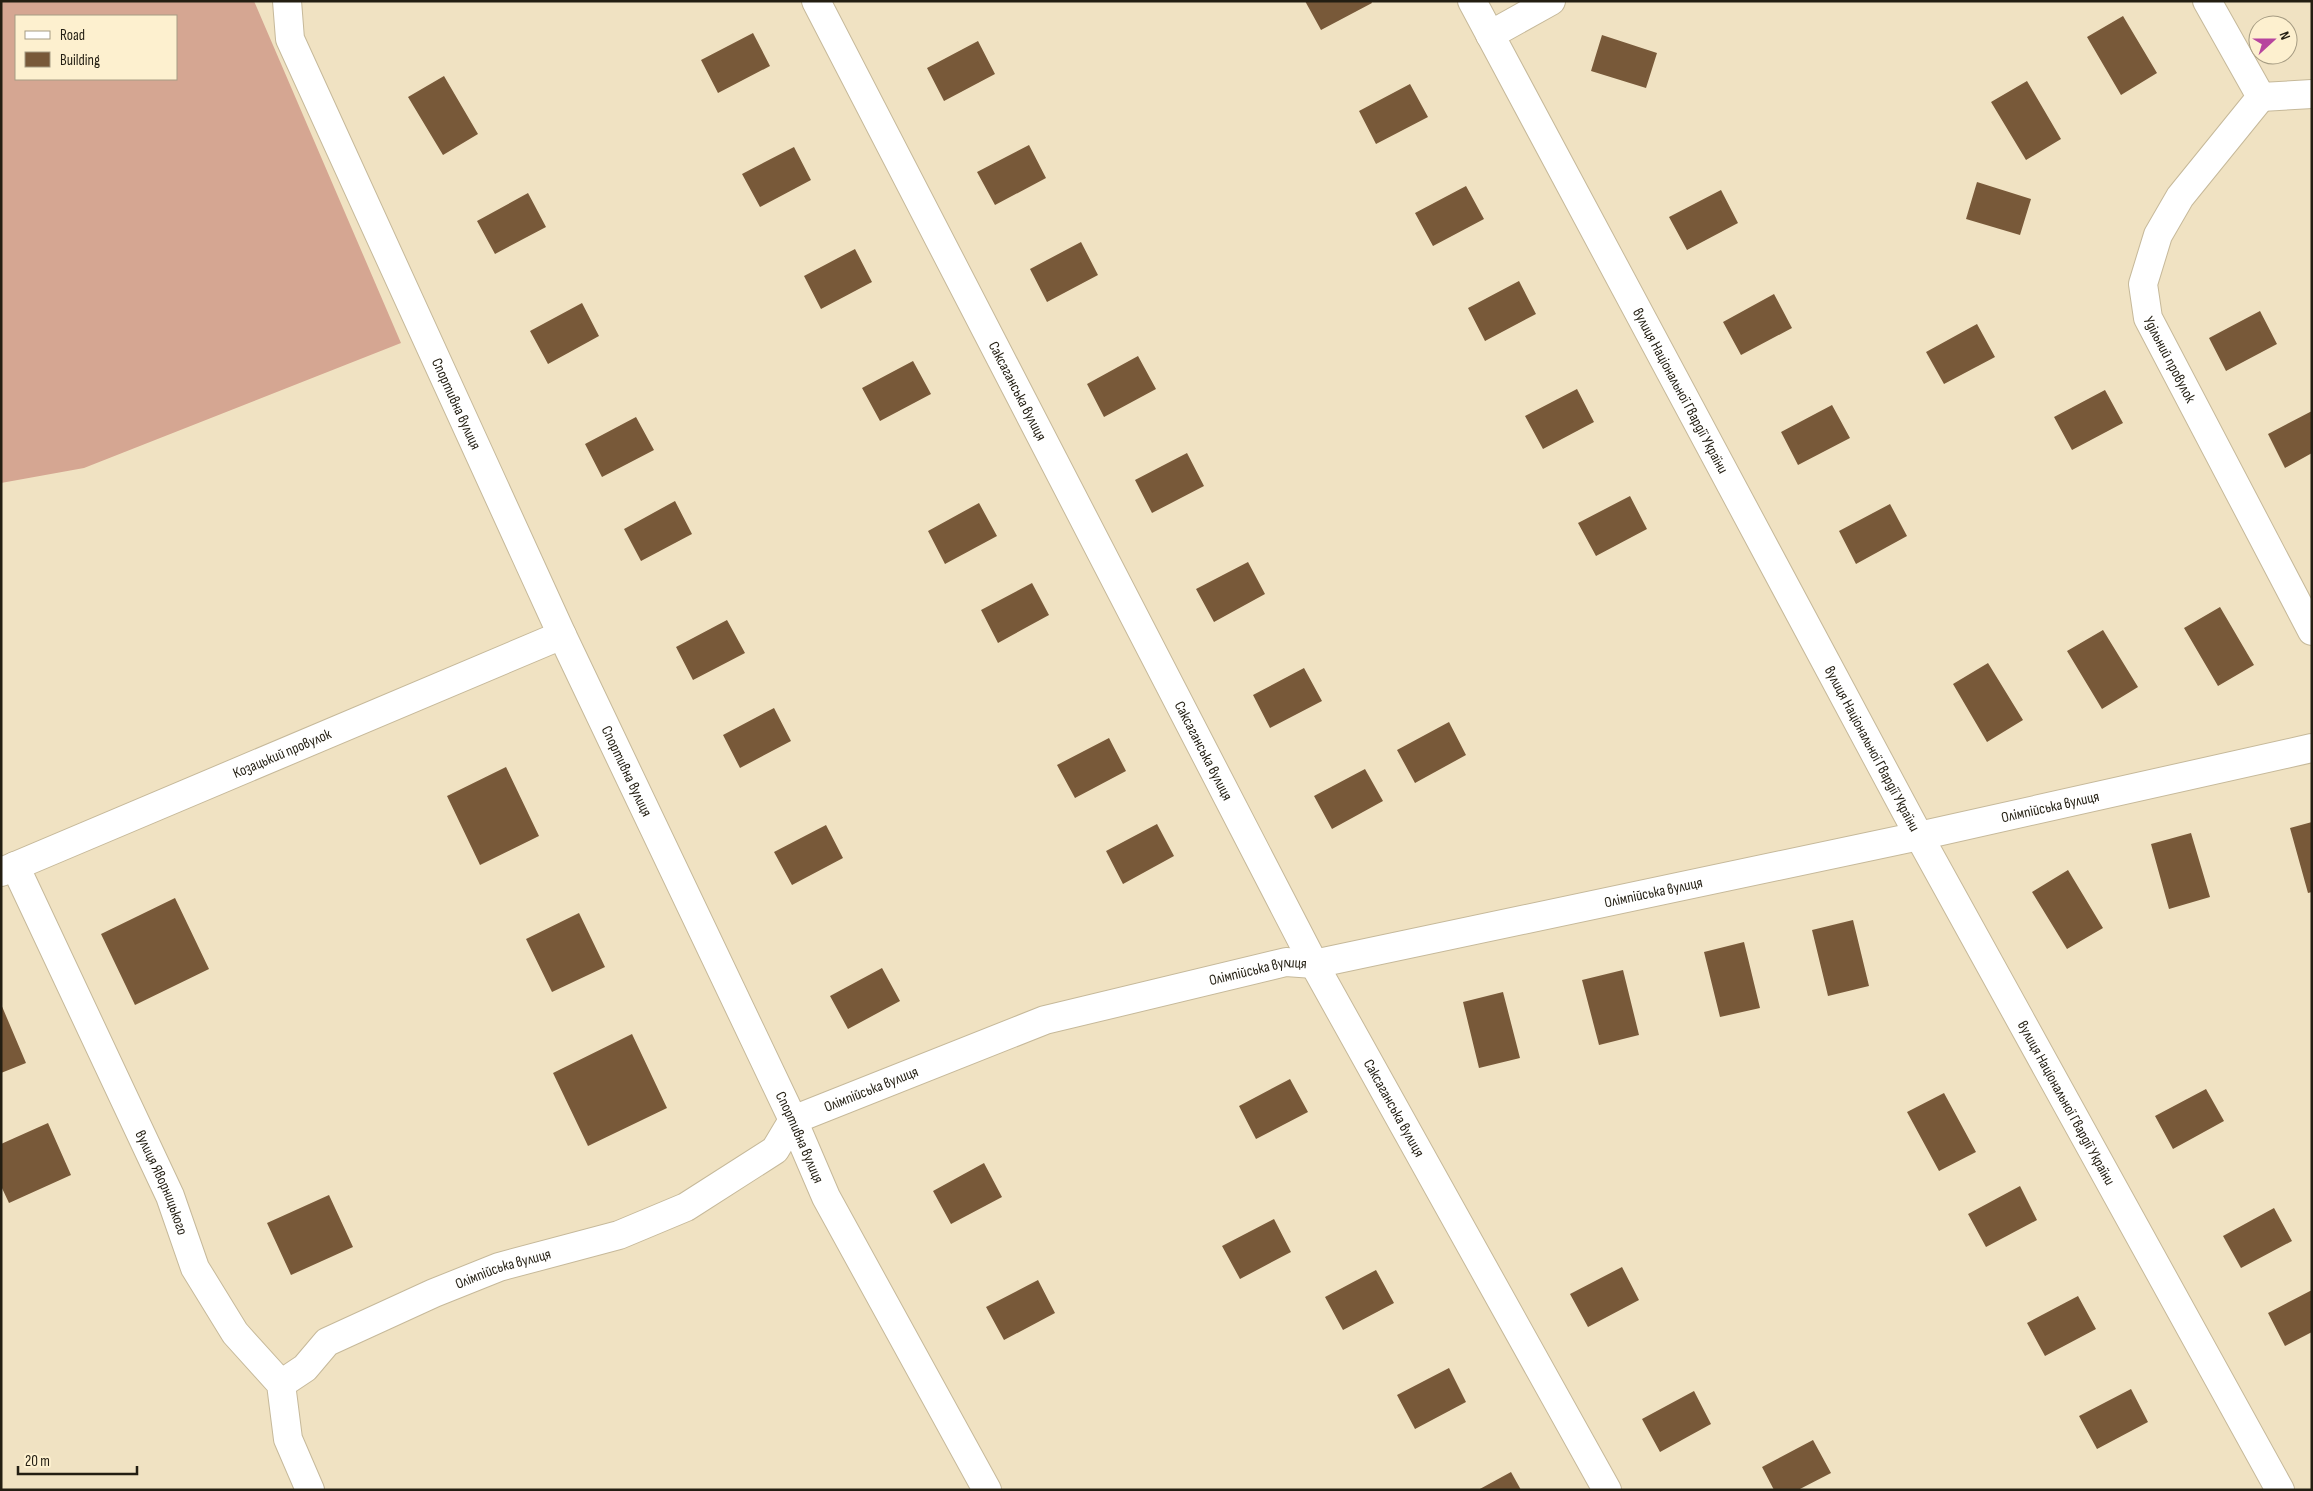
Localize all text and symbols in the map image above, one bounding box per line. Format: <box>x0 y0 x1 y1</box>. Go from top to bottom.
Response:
legend <box>15 15 178 80</box>
north arrow <box>2248 15 2298 65</box>
text: Road <box>60 26 85 45</box>
text: N <box>2275 29 2294 42</box>
text: Building <box>60 51 100 70</box>
street label: вулиця Національної Гвардії України <box>1628 305 1732 477</box>
street label: Удільний провулок <box>2139 313 2200 406</box>
street label: Саксаганська вулиця <box>984 338 1051 444</box>
street label: Спортивна вулиця <box>427 355 485 453</box>
street label: вулиця Національної Гвардії України <box>1820 663 1924 835</box>
street label: Саксаганська вулиця <box>1170 698 1237 804</box>
street label: Спортивна вулиця <box>597 723 656 820</box>
street label: Козацький провулок <box>230 724 334 783</box>
street label: Олімпійська вулиця <box>2000 787 2101 827</box>
street label: Олімпійська вулиця <box>1603 873 1704 912</box>
street label: Олімпійська вулиця <box>1207 953 1308 990</box>
street label: вулиця Національної Гвардії України <box>2013 1018 2119 1189</box>
street label: Саксаганська вулиця <box>1359 1056 1429 1161</box>
street label: Олімпійська вулиця <box>821 1062 921 1117</box>
street label: Спортивна вулиця <box>771 1088 828 1186</box>
street label: вулиця Яворницького <box>130 1127 192 1238</box>
street label: Олімпійська вулиця <box>452 1245 553 1294</box>
scale bar <box>18 1444 136 1476</box>
text: 20 m <box>25 1452 50 1471</box>

